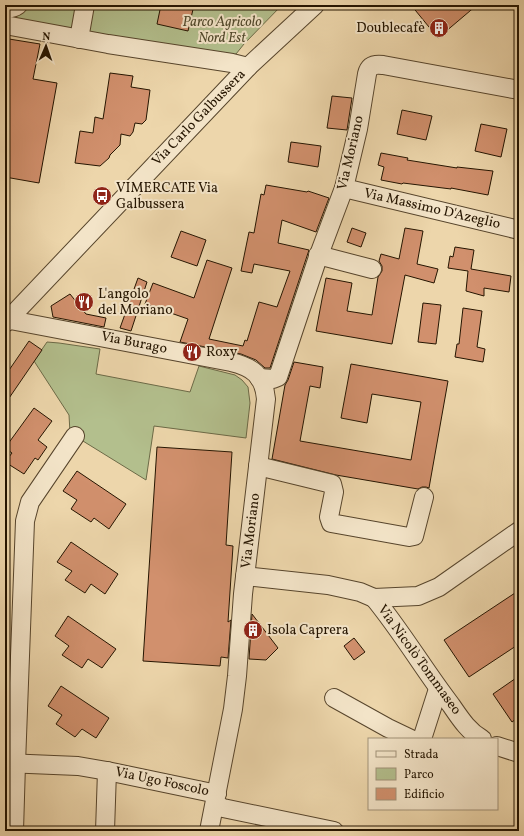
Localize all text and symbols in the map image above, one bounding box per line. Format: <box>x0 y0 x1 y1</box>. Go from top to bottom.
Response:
park label: Parco Agricolo Nord Est <box>182 13 262 48</box>
building icon: Doublecafè <box>428 17 450 39</box>
place label: Doublecafè <box>356 19 425 38</box>
north arrow <box>26 26 66 66</box>
text: N <box>42 30 51 45</box>
street label: Via Carlo Galbussera <box>148 65 250 171</box>
street label: Via Moriano <box>333 114 369 192</box>
place label: VIMERCATE Via Galbussera <box>116 179 218 214</box>
street label: Via Massimo D'Azeglio <box>362 184 502 234</box>
bus stop icon: VIMERCATE Via Galbussera <box>91 185 113 207</box>
place label: L'angolo del Moriano <box>98 285 173 320</box>
restaurant icon: L'angolo del Moriano <box>73 291 95 313</box>
street label: Via Burago <box>99 327 169 359</box>
restaurant icon: Roxy <box>181 341 203 363</box>
place label: Roxy <box>206 343 238 362</box>
street label: Via Moriano <box>237 492 265 570</box>
street label: Via Nicolò Tommaseo <box>373 601 465 719</box>
building icon: Isola Caprera <box>242 619 264 641</box>
place label: Isola Caprera <box>267 621 349 640</box>
legend <box>368 738 498 810</box>
text: Strada <box>404 747 439 763</box>
street label: Via Ugo Foscolo <box>113 763 211 801</box>
text: Parco <box>404 767 434 783</box>
text: Edificio <box>404 787 444 803</box>

